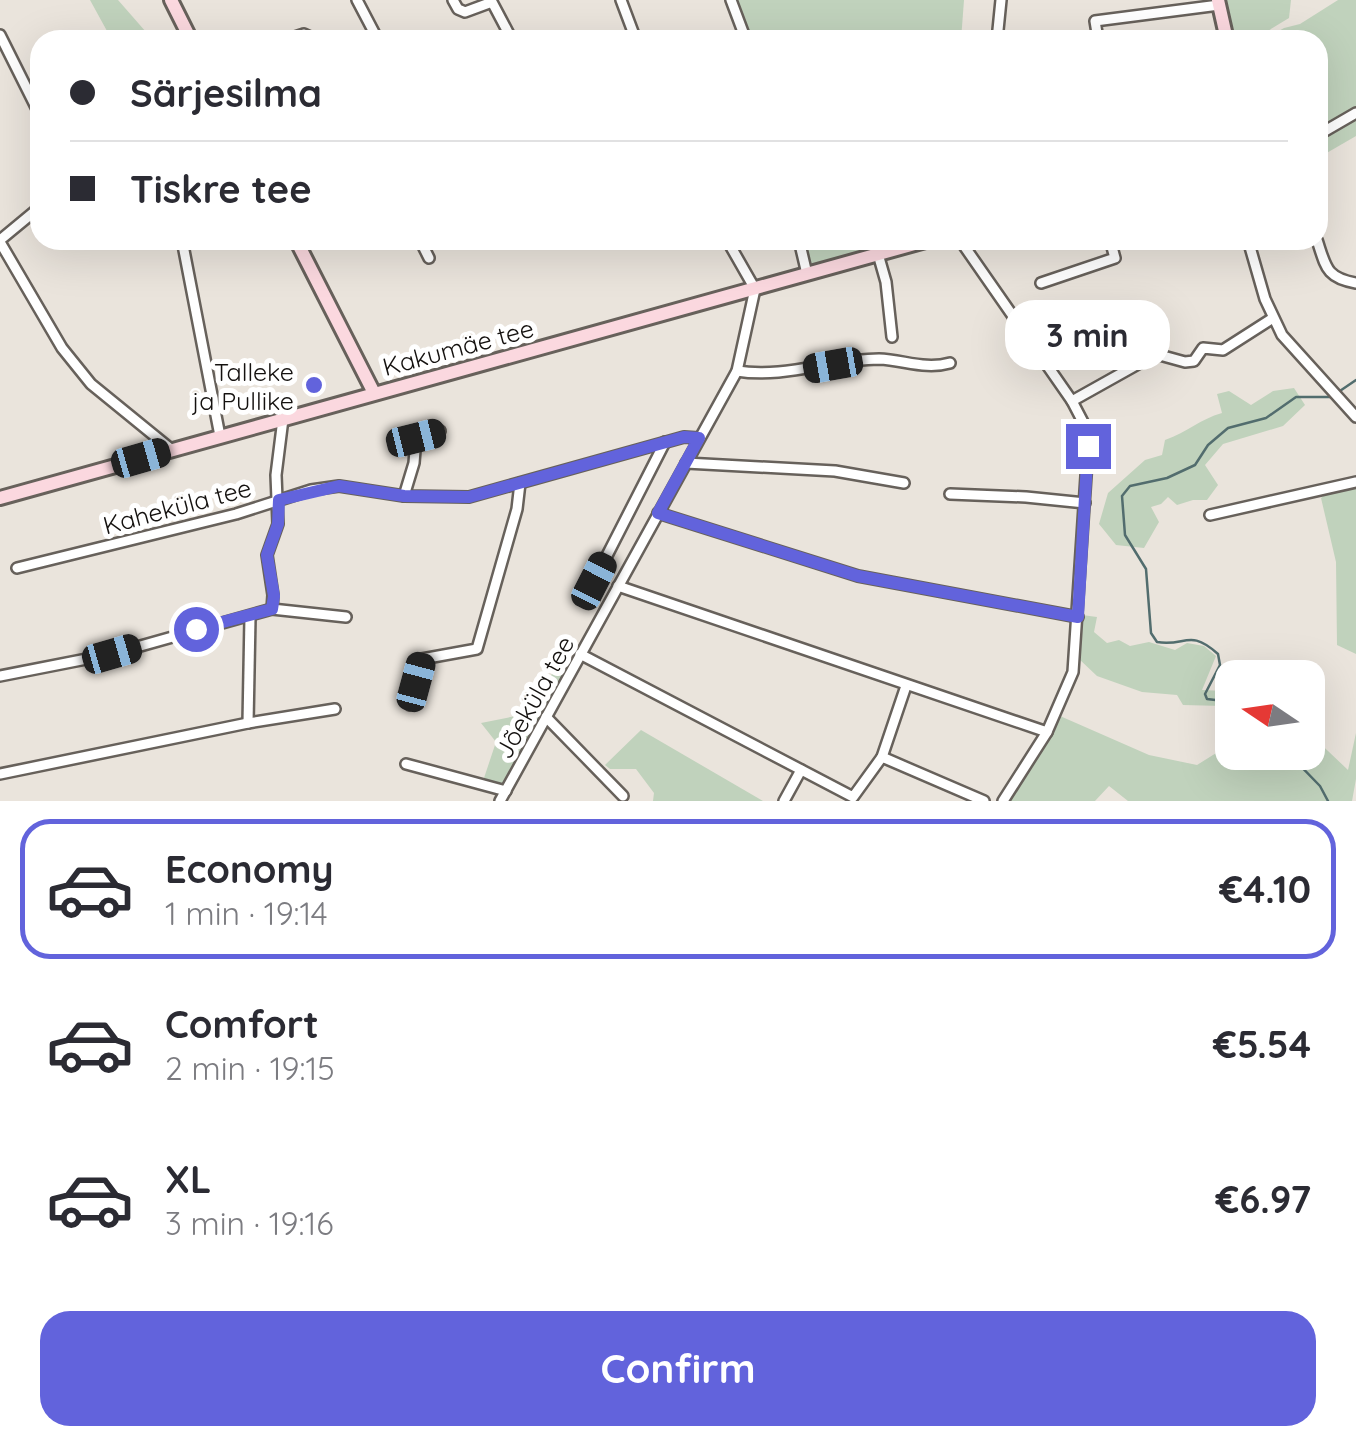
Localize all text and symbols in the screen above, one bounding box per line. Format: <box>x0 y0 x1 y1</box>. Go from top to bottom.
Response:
text: Särjesilma <box>130 69 322 117</box>
text: Tiskre tee <box>130 165 312 213</box>
callout: 3 min <box>1006 301 1170 371</box>
street label: Kakumäe tee <box>379 312 537 382</box>
text: 3 min <box>1046 315 1129 355</box>
car <box>801 345 865 385</box>
place label: Talleke ja Pullike <box>191 356 294 416</box>
marker: Talleke ja Pullike <box>303 374 325 396</box>
car <box>383 416 449 460</box>
route end <box>1066 424 1111 469</box>
car <box>108 435 174 481</box>
street label: Kaheküla tee <box>100 471 254 541</box>
car <box>567 547 621 615</box>
route start <box>174 607 219 652</box>
street label: Jõeküla tee <box>488 630 580 764</box>
car <box>79 631 145 677</box>
car <box>394 649 438 715</box>
north arrow <box>1215 660 1325 770</box>
map controls <box>1215 660 1325 770</box>
icon: car <box>45 844 135 934</box>
text: Economy <box>165 845 334 893</box>
text: €4.10 <box>1219 865 1311 913</box>
text: 1 min · 19:14 <box>165 893 328 933</box>
icon: car <box>45 999 135 1089</box>
text: Comfort <box>165 1000 319 1048</box>
text: €5.54 <box>1213 1020 1311 1068</box>
text: 2 min · 19:15 <box>165 1048 335 1088</box>
icon: car <box>45 1154 135 1244</box>
text: XL <box>165 1155 211 1203</box>
text: €6.97 <box>1215 1175 1311 1223</box>
text: 3 min · 19:16 <box>165 1203 333 1243</box>
button: Confirm <box>40 1311 1316 1426</box>

